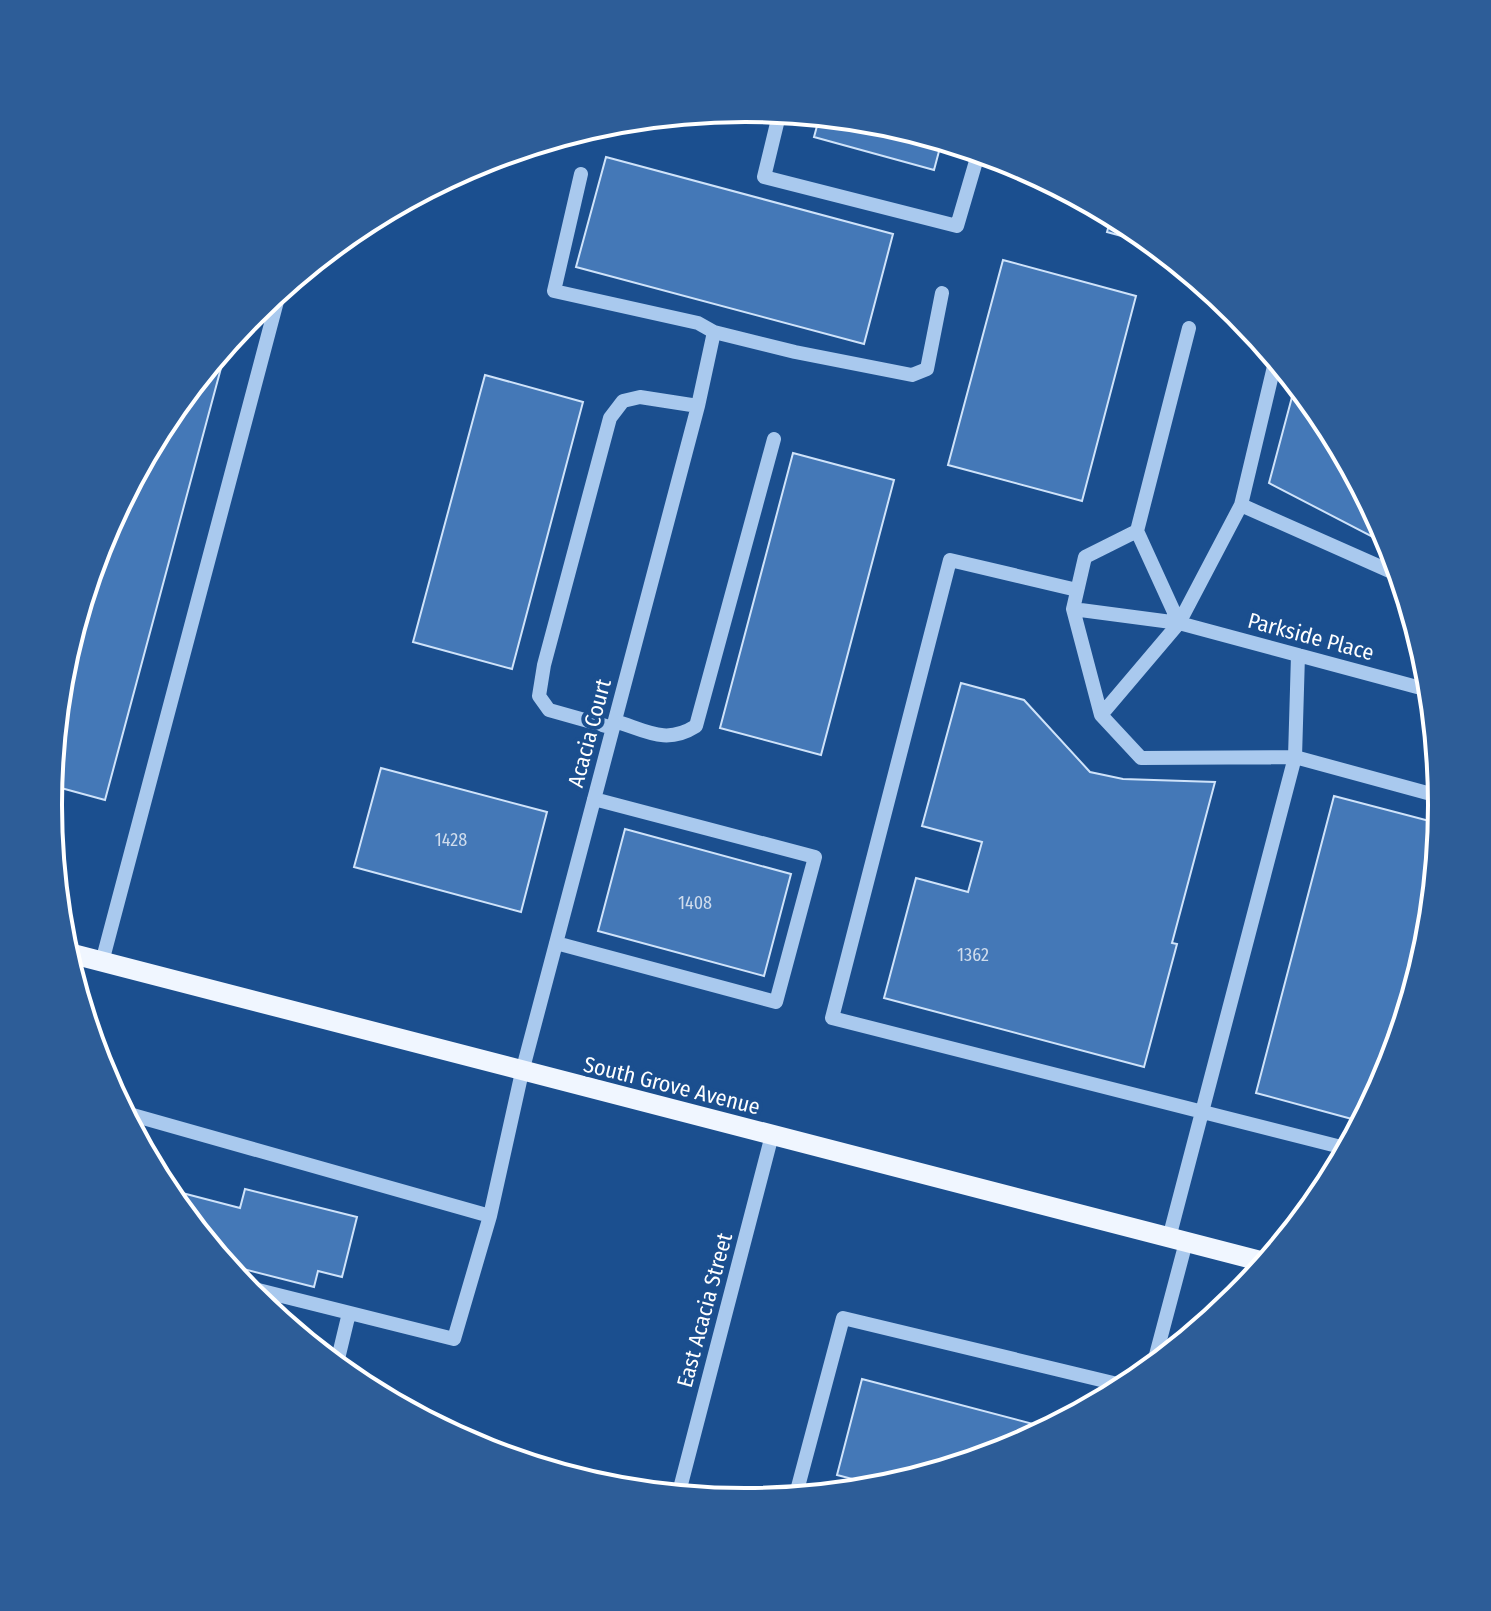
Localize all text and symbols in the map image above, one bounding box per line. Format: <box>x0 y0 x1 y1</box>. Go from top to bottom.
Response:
street label: Parkside Place <box>1245 607 1377 666</box>
street label: Acacia Court <box>562 675 617 790</box>
house number: 1428 <box>435 829 467 851</box>
house number: 1408 <box>678 892 712 914</box>
house number: 1362 <box>957 944 989 966</box>
street label: South Grove Avenue <box>581 1050 763 1120</box>
street label: East Acacia Street <box>671 1229 738 1390</box>

